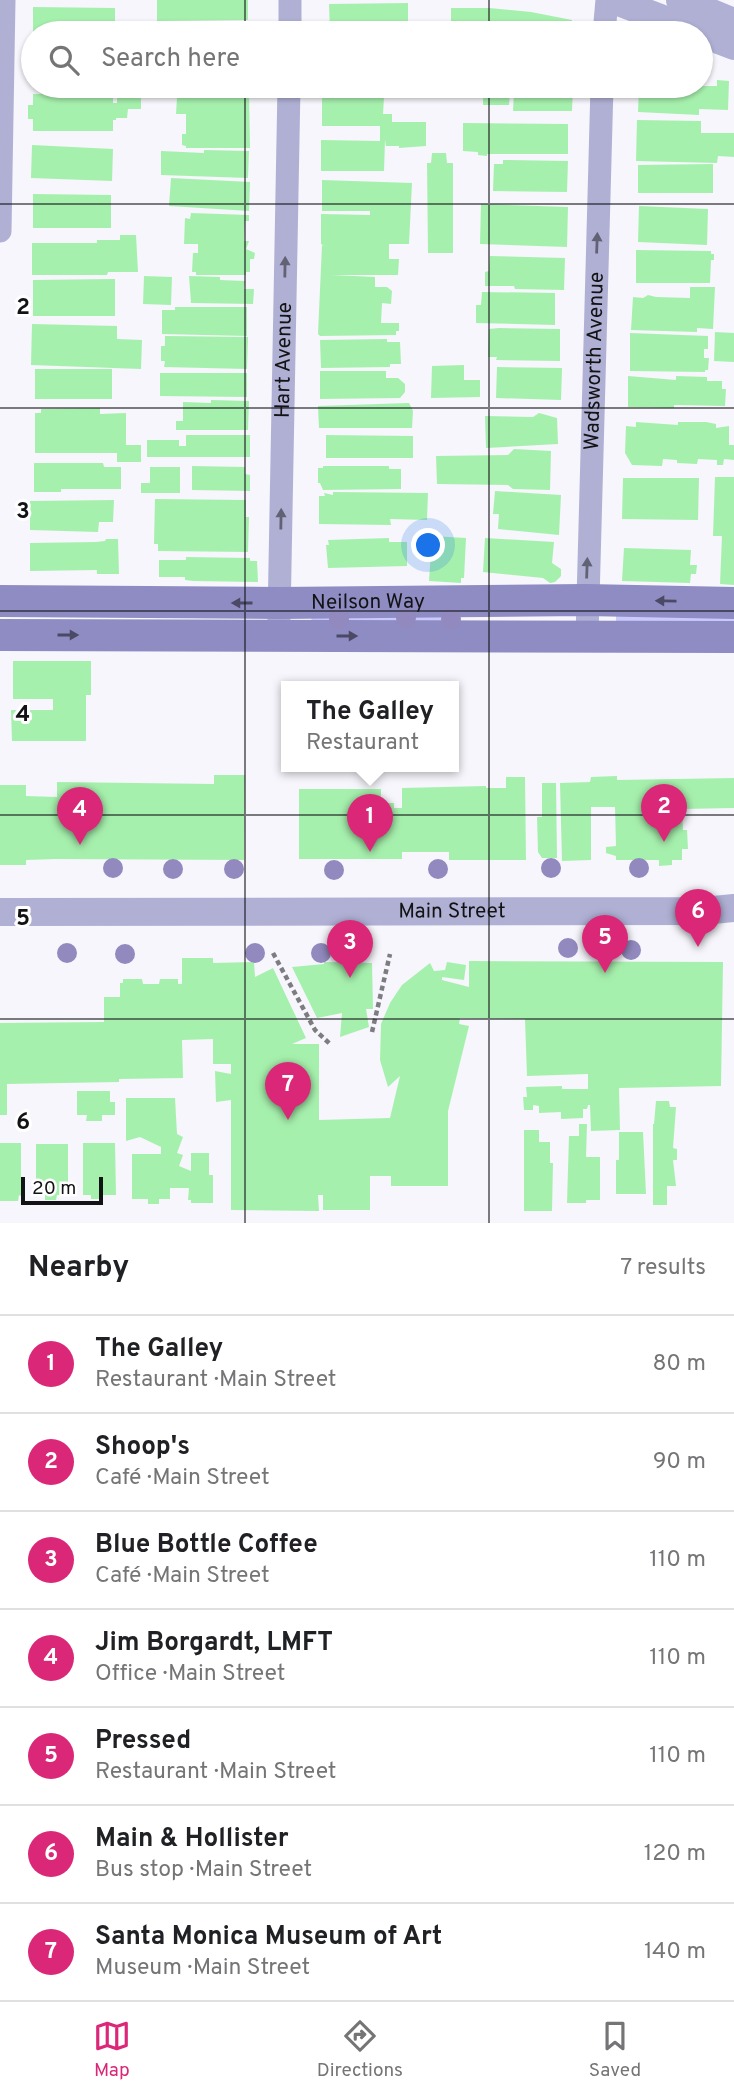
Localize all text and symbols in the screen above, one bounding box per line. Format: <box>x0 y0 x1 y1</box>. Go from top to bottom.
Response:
search box <box>21 21 713 98</box>
icon: search <box>45 41 83 79</box>
text: Search here <box>101 43 240 76</box>
one-way arrow <box>592 232 603 254</box>
one-way arrow <box>280 255 291 277</box>
street label: Wadsworth Avenue <box>579 271 610 451</box>
text: 2 <box>16 294 30 323</box>
street label: Hart Avenue <box>269 302 298 418</box>
text: 3 <box>16 498 30 527</box>
one-way arrow <box>275 507 287 529</box>
your location <box>411 528 445 562</box>
one-way arrow <box>582 557 593 579</box>
street label: Neilson Way <box>311 588 425 616</box>
one-way arrow <box>655 595 677 607</box>
one-way arrow <box>231 597 253 609</box>
one-way arrow <box>57 629 79 641</box>
one-way arrow <box>336 630 358 642</box>
popup <box>281 681 459 772</box>
text: The Galley <box>306 696 434 729</box>
text: 4 <box>16 701 30 730</box>
text: Restaurant <box>306 729 419 758</box>
pin: 2 <box>641 784 687 842</box>
pin: 4 <box>57 787 103 845</box>
pin: 1 <box>347 794 393 852</box>
pin: 6 <box>675 889 721 947</box>
street label: Main Street <box>398 898 506 925</box>
text: 5 <box>16 905 30 934</box>
pin: 5 <box>582 915 628 973</box>
pin: 3 <box>327 920 373 978</box>
pin: 7 <box>265 1062 311 1120</box>
text: 6 <box>16 1109 30 1138</box>
scale bar <box>21 1174 103 1206</box>
text: 20 m <box>32 1177 76 1201</box>
text: Nearby <box>28 1250 129 1287</box>
text: 7 results <box>620 1254 706 1283</box>
text: The Galley <box>95 1333 223 1366</box>
text: 1 <box>46 1350 56 1379</box>
text: 80 m <box>653 1350 706 1379</box>
text: Restaurant · Main Street <box>95 1366 337 1395</box>
text: Shoop's <box>95 1431 190 1464</box>
text: 2 <box>44 1448 58 1477</box>
text: 90 m <box>653 1448 706 1477</box>
text: Café · Main Street <box>95 1464 270 1493</box>
text: Blue Bottle Coffee <box>95 1529 318 1562</box>
text: 3 <box>44 1546 58 1575</box>
text: 110 m <box>649 1546 706 1575</box>
text: Café · Main Street <box>95 1562 270 1591</box>
text: Jim Borgardt, LMFT <box>95 1627 333 1660</box>
text: 4 <box>44 1644 58 1673</box>
text: 110 m <box>649 1644 706 1673</box>
text: Office · Main Street <box>95 1660 285 1689</box>
text: Pressed <box>95 1725 191 1758</box>
text: 5 <box>44 1742 58 1771</box>
text: 110 m <box>649 1742 706 1771</box>
text: Restaurant · Main Street <box>95 1758 337 1787</box>
text: Main & Hollister <box>95 1823 289 1856</box>
text: 6 <box>44 1840 58 1869</box>
text: 120 m <box>644 1840 706 1869</box>
text: Bus stop · Main Street <box>95 1856 312 1885</box>
text: Santa Monica Museum of Art <box>95 1921 442 1954</box>
text: 7 <box>45 1938 57 1967</box>
text: 140 m <box>644 1938 706 1967</box>
text: Museum · Main Street <box>95 1954 310 1983</box>
tab: Map <box>93 2017 131 2083</box>
tab: Directions <box>317 2017 403 2083</box>
tab: Saved <box>589 2017 641 2083</box>

